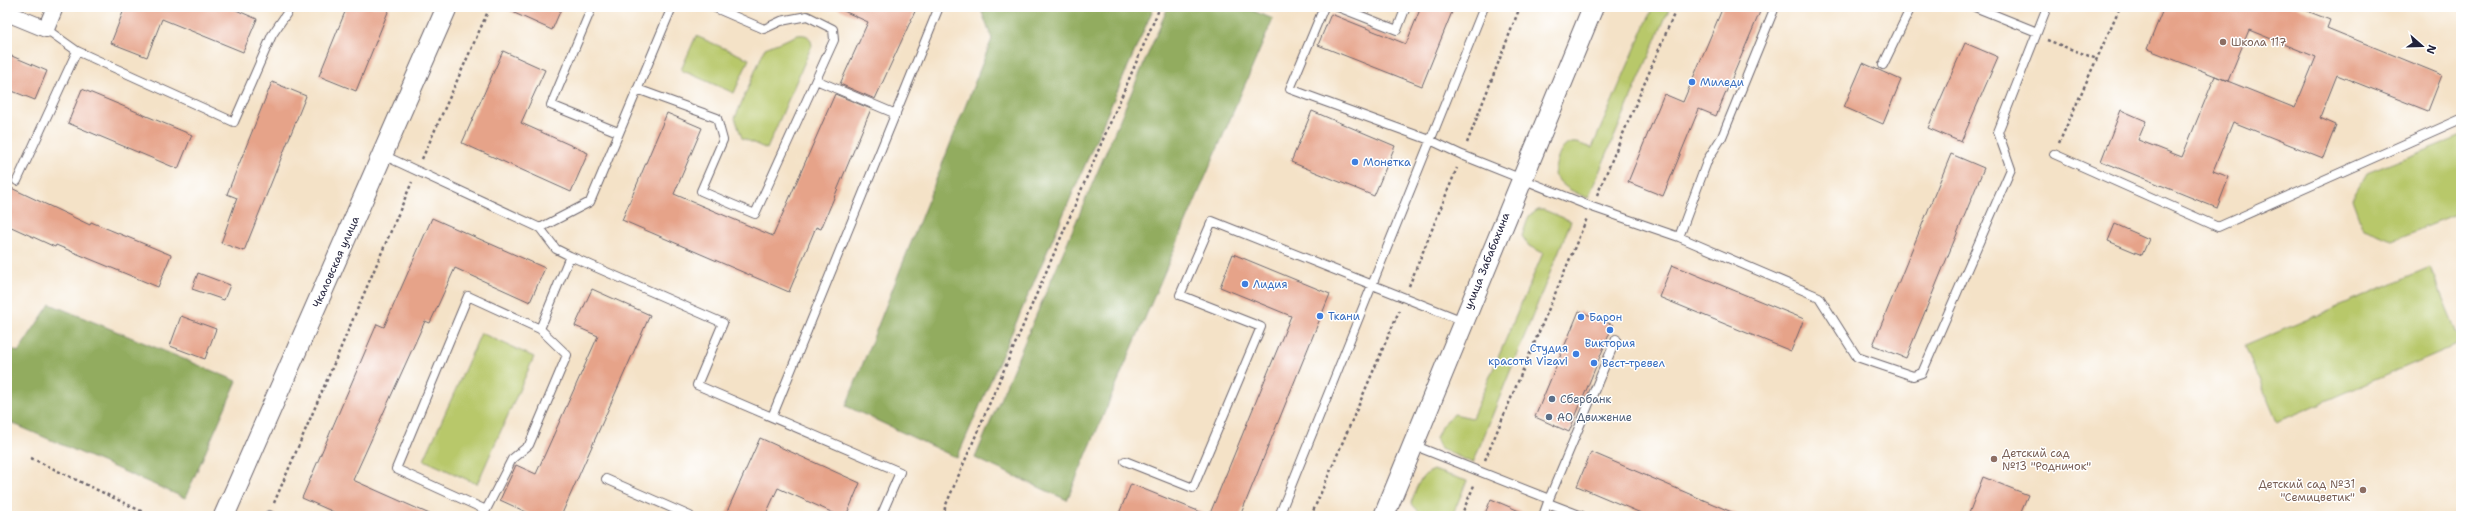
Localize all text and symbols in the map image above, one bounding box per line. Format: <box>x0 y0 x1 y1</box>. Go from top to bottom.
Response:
north arrow <box>2402 26 2442 66</box>
place label: Школа 117 <box>2231 35 2287 50</box>
marker: Школа 117 <box>2218 37 2228 47</box>
text: N <box>2422 43 2439 56</box>
place label: Миледи <box>1700 75 1744 90</box>
marker: Миледи <box>1687 77 1697 87</box>
place label: Монетка <box>1363 155 1411 170</box>
marker: Монетка <box>1350 157 1360 167</box>
street label: улица Забабахина <box>1461 210 1513 312</box>
street label: Чкаловская улица <box>309 214 363 310</box>
place label: Лидия <box>1253 277 1288 292</box>
marker: Лидия <box>1240 279 1250 289</box>
place label: Ткани <box>1328 309 1360 324</box>
place label: Барон <box>1589 310 1622 325</box>
marker: Ткани <box>1315 311 1325 321</box>
marker: Барон <box>1576 312 1586 322</box>
marker: Виктория <box>1605 325 1615 335</box>
place label: Виктория <box>1585 336 1635 351</box>
place label: Студия красоты Vizavi <box>1488 341 1568 369</box>
marker: Студия красоты Vizavi <box>1571 349 1581 359</box>
place label: Вест-тревел <box>1602 356 1665 371</box>
marker: Вест-тревел <box>1589 358 1599 368</box>
place label: Сбербанк <box>1560 392 1611 407</box>
marker: Сбербанк <box>1547 394 1557 404</box>
place label: АО Движение <box>1557 410 1632 425</box>
marker: АО Движение <box>1544 412 1554 422</box>
place label: Детский сад №13 "Родничок" <box>2002 446 2091 474</box>
marker: Детский сад №13 "Родничок" <box>1989 454 1999 464</box>
place label: Детский сад №31 "Семицветик" <box>2258 477 2355 505</box>
marker: Детский сад №31 "Семицветик" <box>2358 485 2368 495</box>

